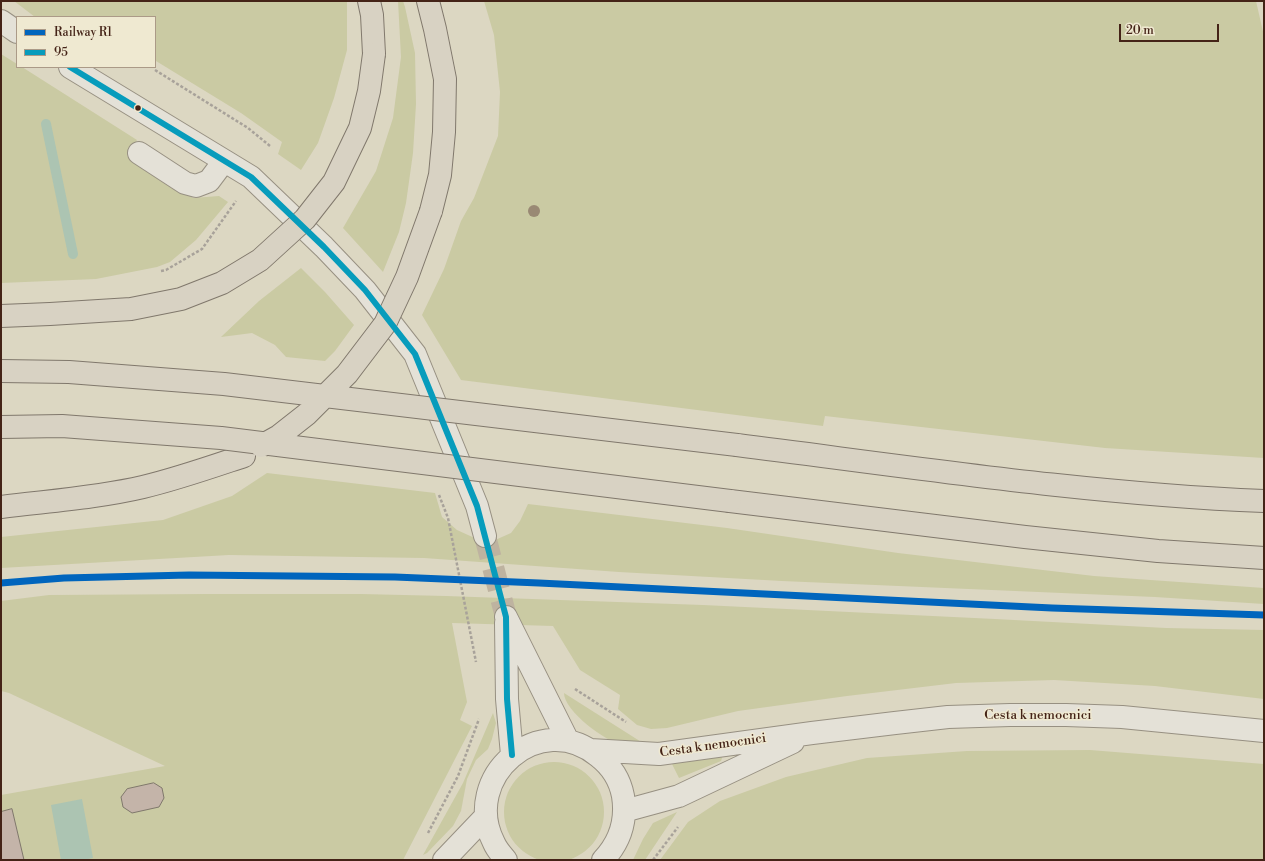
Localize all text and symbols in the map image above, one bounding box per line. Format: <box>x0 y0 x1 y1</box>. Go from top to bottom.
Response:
legend <box>16 16 156 68</box>
scale bar <box>1121 16 1221 42</box>
text: 20 m <box>1126 23 1154 38</box>
text: Railway R1 <box>54 25 112 40</box>
text: 95 <box>54 45 68 60</box>
unlabelled marker <box>133 103 143 113</box>
street label: Cesta k nemocnici <box>984 708 1092 724</box>
street label: Cesta k nemocnici <box>659 731 767 761</box>

